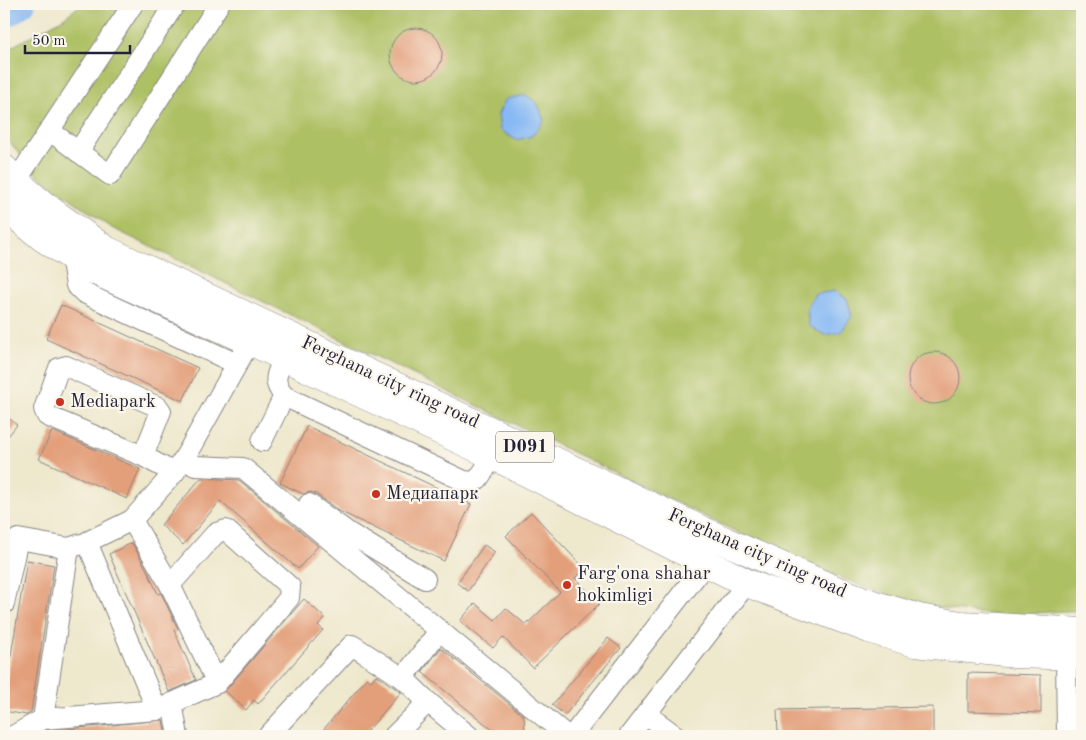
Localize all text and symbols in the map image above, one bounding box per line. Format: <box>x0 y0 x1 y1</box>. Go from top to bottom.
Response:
scale bar <box>25 22 130 54</box>
text: 50 m <box>32 34 66 49</box>
street label: Ferghana city ring road <box>298 333 482 433</box>
place label: Mediapark <box>70 393 156 412</box>
marker: Mediapark <box>54 396 66 408</box>
road number: D091 <box>496 432 554 462</box>
place label: Медиапарк <box>386 485 479 504</box>
marker: Медиапарк <box>370 488 382 500</box>
street label: Ferghana city ring road <box>665 506 849 602</box>
place label: Farg'ona shahar hokimligi <box>577 565 711 606</box>
marker: Farg'ona shahar hokimligi <box>561 579 573 591</box>

